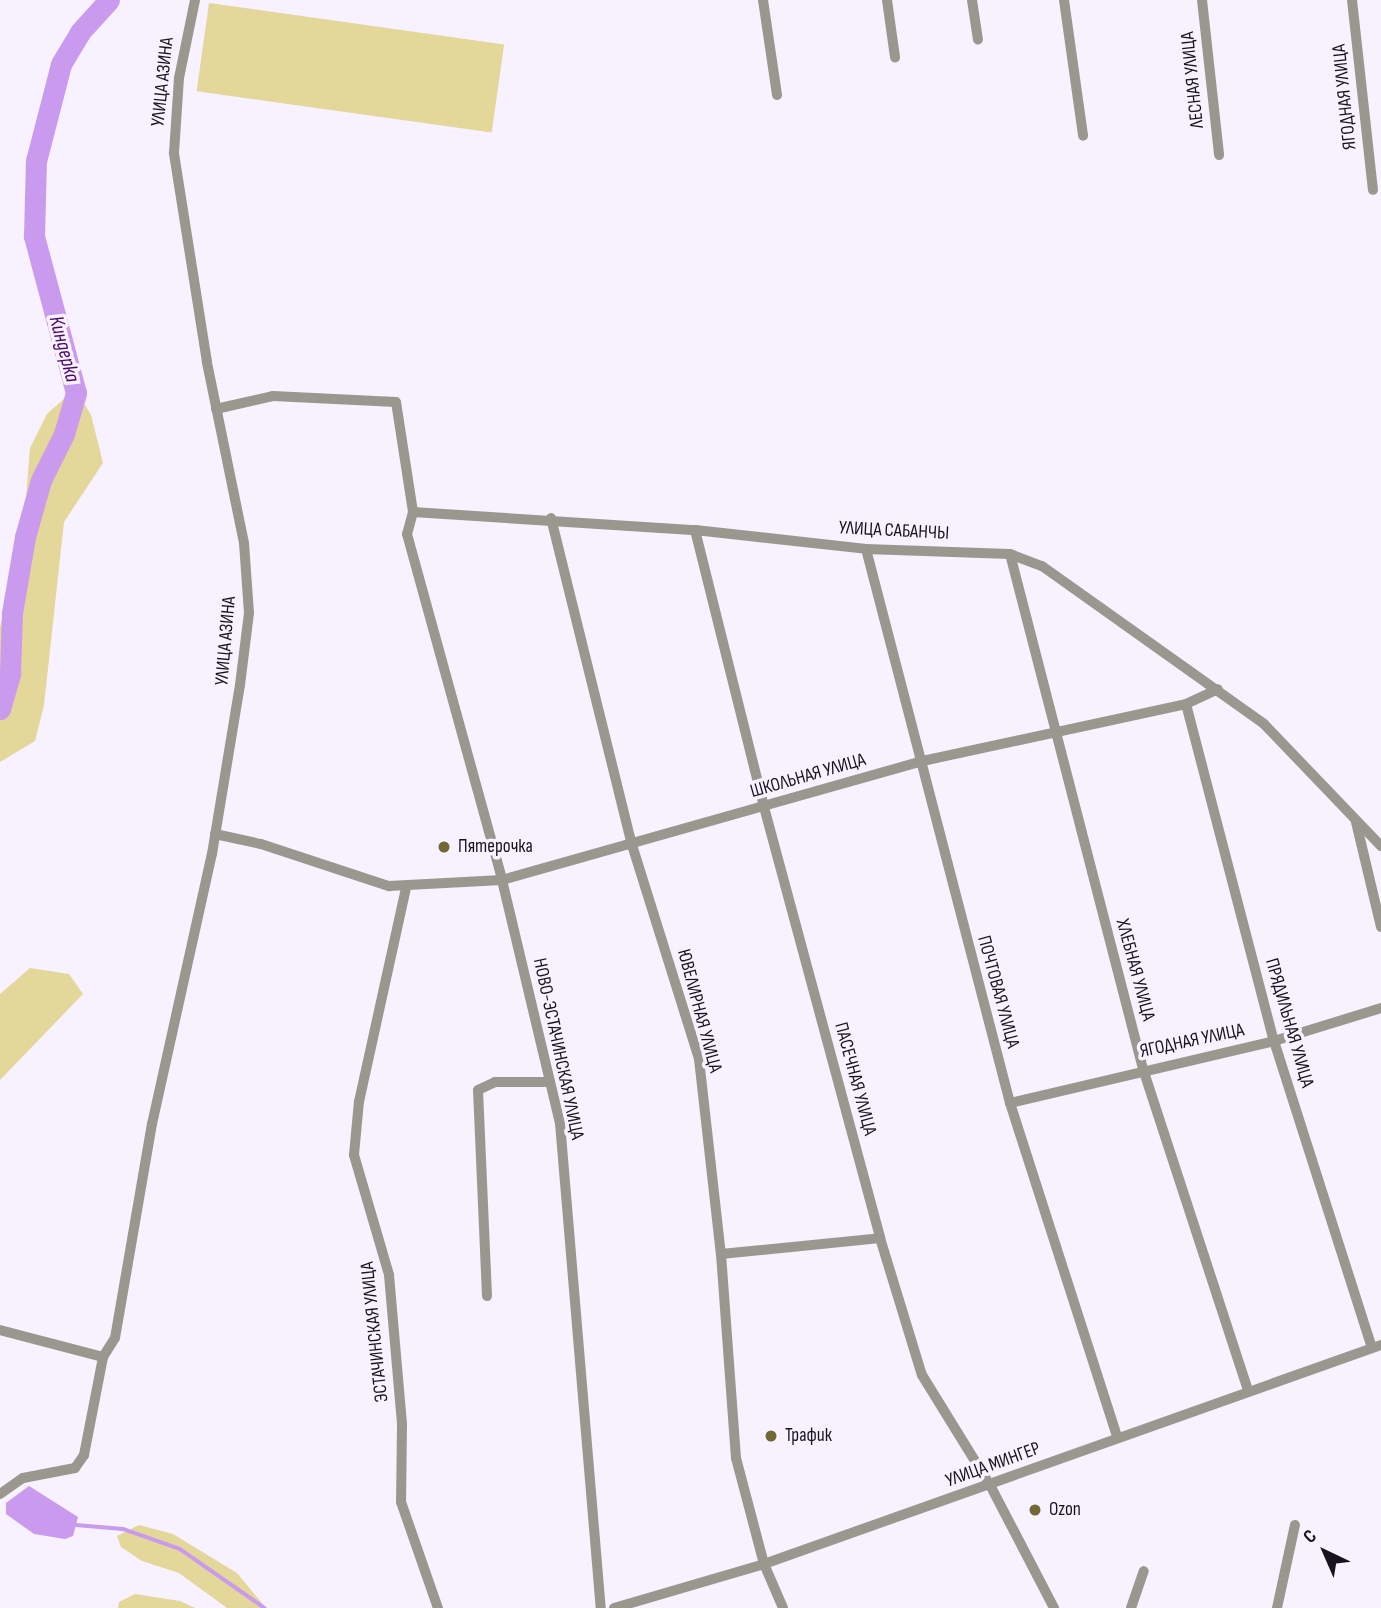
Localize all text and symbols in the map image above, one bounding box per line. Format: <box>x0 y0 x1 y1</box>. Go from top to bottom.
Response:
street label: ЛЕСНАЯ УЛИЦА <box>1177 31 1209 129</box>
street label: УЛИЦА АЗИНА <box>147 36 179 128</box>
street label: ЯГОДНАЯ УЛИЦА <box>1328 43 1362 151</box>
water label: Киндерка <box>43 313 85 385</box>
street label: УЛИЦА САБАНЧЫ <box>838 517 950 545</box>
street label: УЛИЦА АЗИНА <box>211 595 241 687</box>
street label: ШКОЛЬНАЯ УЛИЦА <box>748 749 868 803</box>
place label: Пятерочка <box>458 836 533 858</box>
marker: Пятерочка <box>436 839 452 855</box>
street label: ХЛЕБНАЯ УЛИЦА <box>1110 917 1160 1023</box>
street label: ПОЧТОВАЯ УЛИЦА <box>972 933 1024 1051</box>
street label: ЮВЕЛИРНАЯ УЛИЦА <box>672 947 726 1075</box>
street label: НОВО-ЭСТАЧИНСКАЯ УЛИЦА <box>528 956 588 1142</box>
street label: ПРЯДИЛЬНАЯ УЛИЦА <box>1260 956 1318 1090</box>
street label: ЯГОДНАЯ УЛИЦА <box>1138 1019 1246 1063</box>
street label: ПАСЕЧНАЯ УЛИЦА <box>829 1020 881 1138</box>
street label: ЭСТАЧИНСКАЯ УЛИЦА <box>356 1261 394 1403</box>
place label: Трафик <box>785 1425 832 1447</box>
marker: Трафик <box>763 1428 779 1444</box>
street label: УЛИЦА МИНГЕР <box>943 1437 1043 1493</box>
place label: Ozon <box>1049 1499 1081 1521</box>
marker: Ozon <box>1027 1502 1043 1518</box>
north arrow <box>1290 1517 1360 1587</box>
text: С <box>1299 1525 1322 1548</box>

